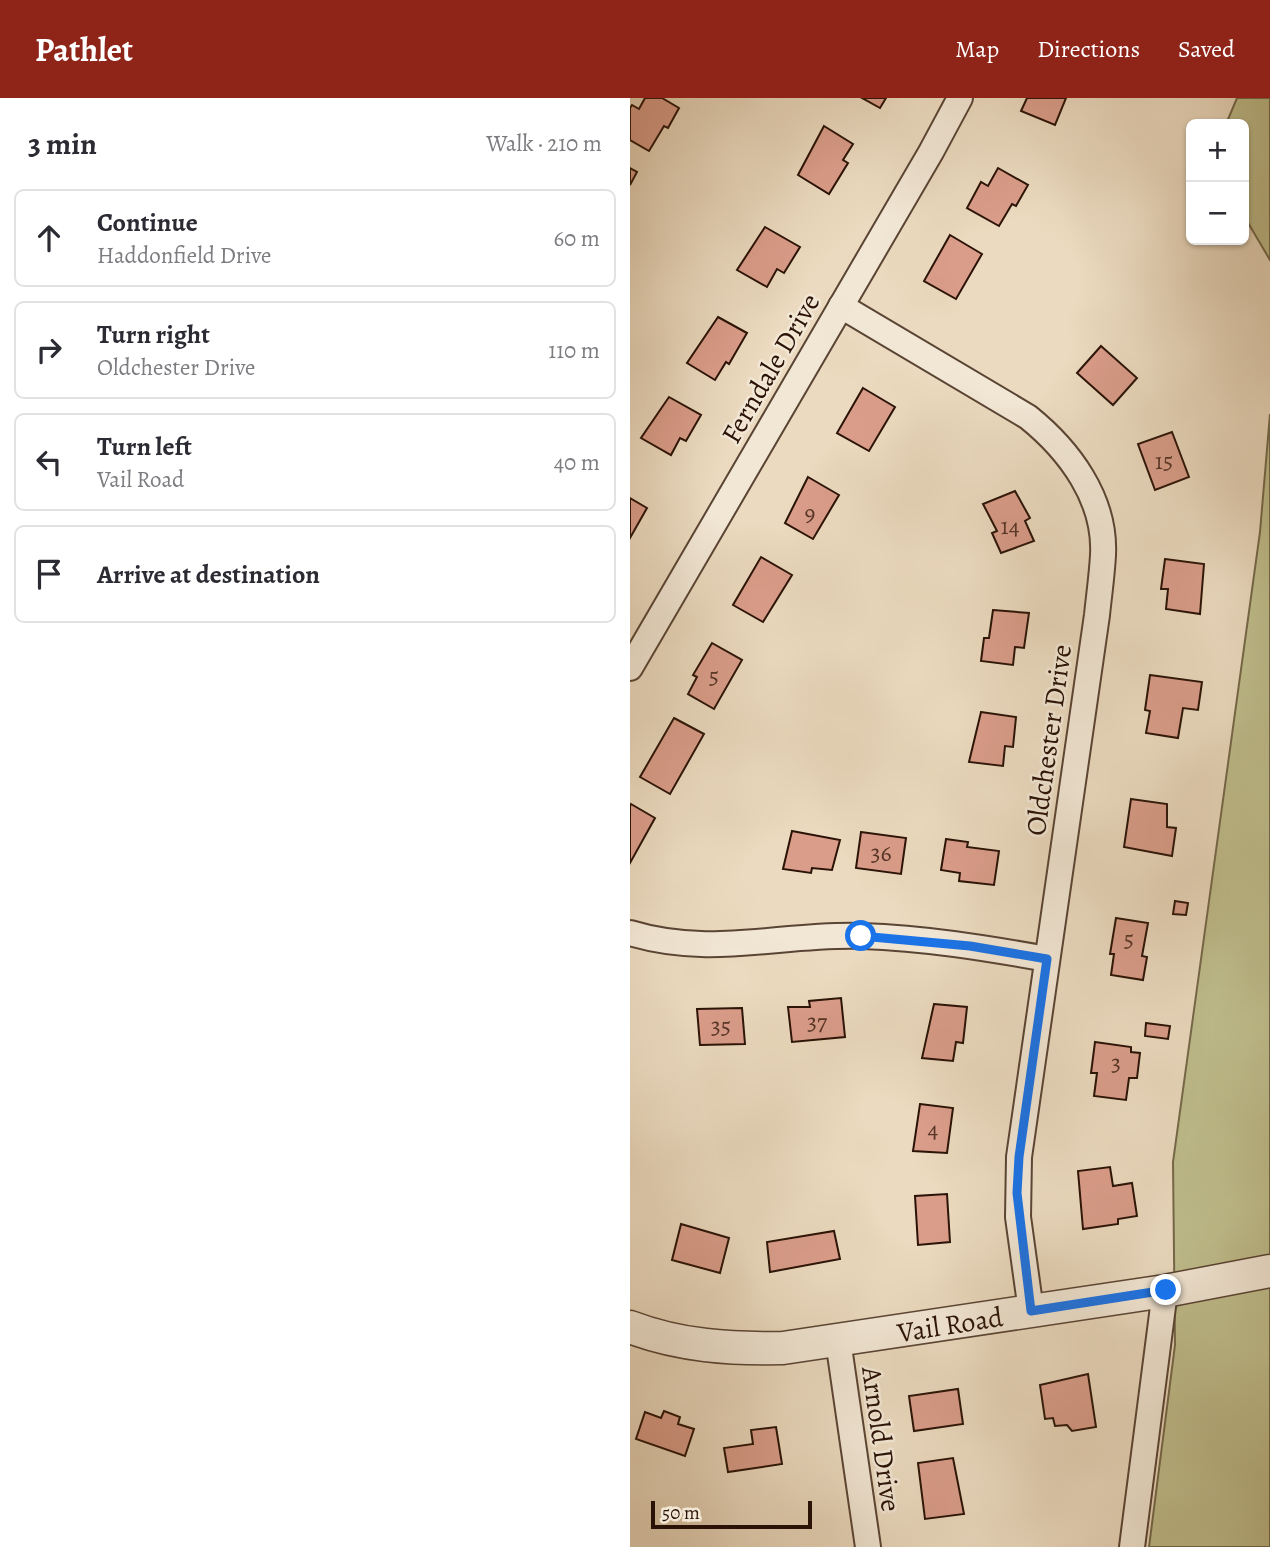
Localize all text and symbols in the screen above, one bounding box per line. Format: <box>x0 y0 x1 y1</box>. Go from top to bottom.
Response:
text: Pathlet <box>35 27 133 72</box>
text: Map <box>955 33 999 65</box>
text: Directions <box>1037 33 1140 65</box>
text: Saved <box>1178 33 1235 65</box>
map controls <box>1186 119 1249 245</box>
button: + <box>1186 119 1249 182</box>
text: 3 min <box>28 124 97 164</box>
text: Walk · 210 m <box>486 128 602 159</box>
button: − <box>1186 182 1249 245</box>
text: Continue <box>97 205 198 240</box>
icon: ahead <box>30 219 68 257</box>
text: 60 m <box>553 223 600 254</box>
text: Haddonfield Drive <box>97 240 271 271</box>
street label: Ferndale Drive <box>713 286 829 451</box>
text: Turn right <box>97 317 210 352</box>
icon: right <box>30 331 68 369</box>
text: 110 m <box>548 335 600 366</box>
text: Oldchester Drive <box>97 352 255 383</box>
text: Turn left <box>97 429 192 464</box>
icon: left <box>30 443 68 481</box>
house number: 15 <box>1155 445 1173 477</box>
text: 40 m <box>554 447 600 478</box>
text: Vail Road <box>97 464 184 495</box>
house number: 9 <box>805 497 815 529</box>
house number: 14 <box>1000 510 1020 542</box>
icon: arrive <box>30 555 68 593</box>
text: Arrive at destination <box>97 557 320 592</box>
street label: Oldchester Drive <box>1017 642 1081 838</box>
house number: 5 <box>709 660 719 692</box>
house number: 36 <box>870 837 892 869</box>
route start <box>845 920 876 951</box>
house number: 5 <box>1124 923 1134 955</box>
house number: 37 <box>807 1006 828 1038</box>
house number: 35 <box>711 1010 731 1042</box>
house number: 3 <box>1111 1047 1121 1079</box>
house number: 4 <box>928 1113 939 1145</box>
route end <box>1150 1274 1181 1305</box>
street label: Vail Road <box>894 1298 1007 1352</box>
street label: Arnold Drive <box>852 1363 910 1514</box>
scale bar <box>651 1498 812 1530</box>
text: 50 m <box>662 1500 700 1526</box>

